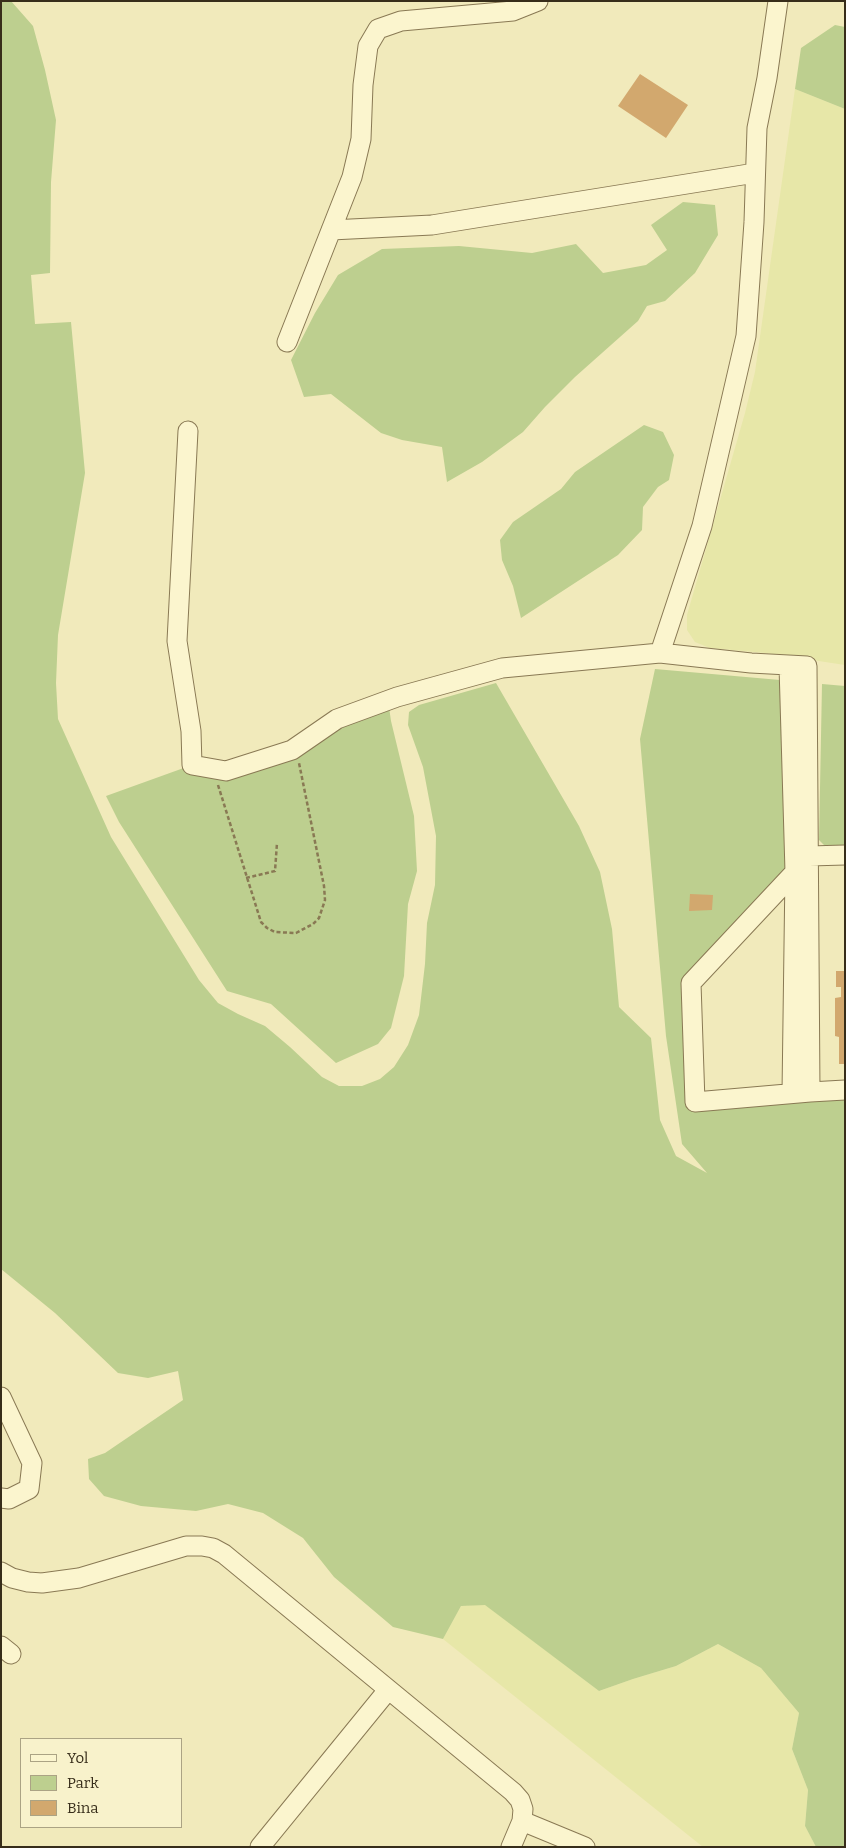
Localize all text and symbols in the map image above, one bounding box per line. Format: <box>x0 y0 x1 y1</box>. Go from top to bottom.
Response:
legend <box>20 1738 182 1828</box>
text: Yol <box>67 1749 88 1767</box>
text: Park <box>67 1774 99 1792</box>
text: Bina <box>67 1799 99 1817</box>

